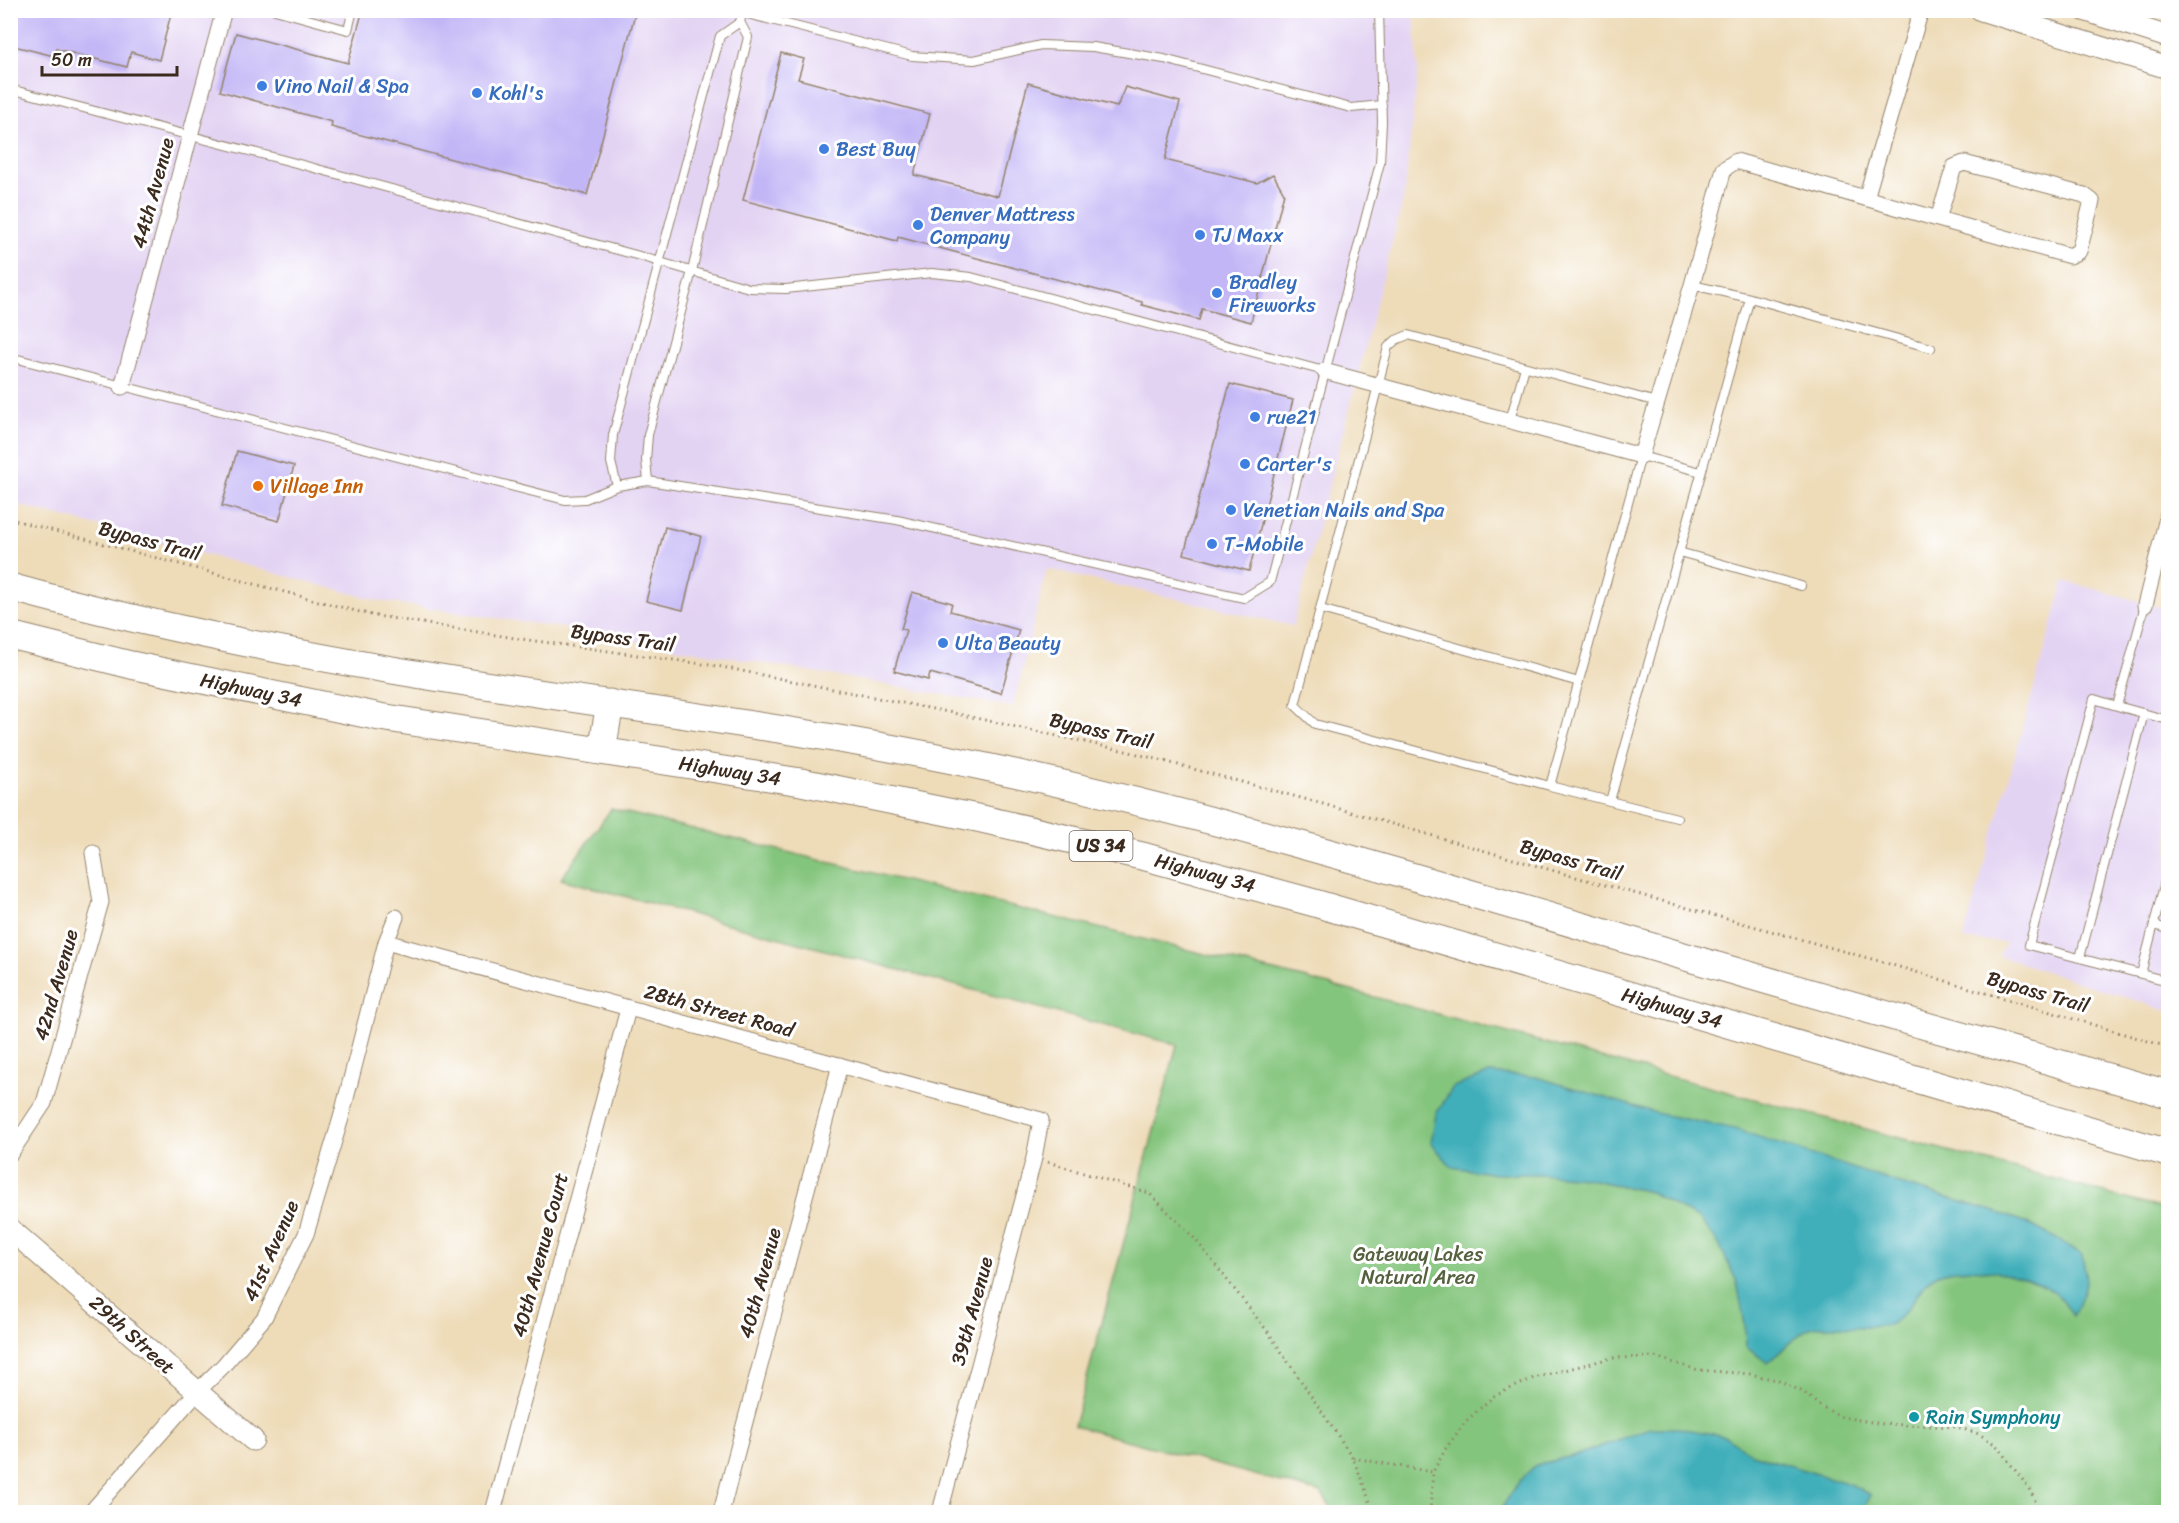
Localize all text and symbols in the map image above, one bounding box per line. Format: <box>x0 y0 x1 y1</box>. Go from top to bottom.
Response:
scale bar <box>42 39 177 77</box>
text: 50 m <box>51 44 92 76</box>
place label: Vino Nail & Spa <box>274 69 409 104</box>
place label: Kohl's <box>489 76 544 111</box>
marker: Vino Nail & Spa <box>255 79 269 93</box>
marker: Kohl's <box>470 86 484 100</box>
place label: Best Buy <box>836 132 917 167</box>
street label: 44th Avenue <box>121 133 185 252</box>
marker: Best Buy <box>817 142 831 156</box>
place label: Denver Mattress Company <box>930 197 1076 255</box>
marker: Denver Mattress Company <box>911 218 925 232</box>
place label: TJ Maxx <box>1212 218 1284 253</box>
marker: TJ Maxx <box>1193 228 1207 242</box>
place label: Bradley Fireworks <box>1229 265 1316 323</box>
marker: Bradley Fireworks <box>1210 286 1224 300</box>
place label: rue21 <box>1267 400 1316 435</box>
marker: rue21 <box>1248 410 1262 424</box>
place label: Carter's <box>1257 447 1332 482</box>
marker: Carter's <box>1238 457 1252 471</box>
place label: Village Inn <box>270 469 363 504</box>
marker: Village Inn <box>251 479 265 493</box>
place label: Venetian Nails and Spa <box>1243 493 1445 528</box>
marker: Venetian Nails and Spa <box>1224 503 1238 517</box>
street label: Bypass Trail <box>95 511 206 572</box>
place label: T-Mobile <box>1224 527 1304 562</box>
marker: T-Mobile <box>1205 537 1219 551</box>
street label: Bypass Trail <box>569 613 678 663</box>
place label: Ulta Beauty <box>955 626 1061 661</box>
marker: Ulta Beauty <box>936 636 950 650</box>
street label: Highway 34 <box>197 662 305 718</box>
street label: Bypass Trail <box>1046 702 1156 760</box>
street label: Highway 34 <box>676 746 784 796</box>
street label: Bypass Trail <box>1516 829 1627 891</box>
road number: US 34 <box>1070 831 1132 861</box>
street label: Highway 34 <box>1151 843 1259 903</box>
street label: 42nd Avenue <box>23 925 89 1045</box>
street label: Bypass Trail <box>1983 961 2094 1023</box>
street label: 28th Street Road <box>640 974 799 1048</box>
street label: Highway 34 <box>1618 977 1726 1039</box>
street label: 40th Avenue Court <box>501 1169 579 1341</box>
street label: 41st Avenue <box>233 1194 309 1307</box>
street label: 40th Avenue <box>728 1223 792 1342</box>
park label: Gateway Lakes Natural Area <box>1353 1237 1484 1295</box>
street label: 39th Avenue <box>941 1252 1003 1369</box>
street label: 29th Street <box>81 1286 183 1384</box>
place label: Rain Symphony <box>1926 1400 2061 1435</box>
marker: Rain Symphony <box>1907 1410 1921 1424</box>

